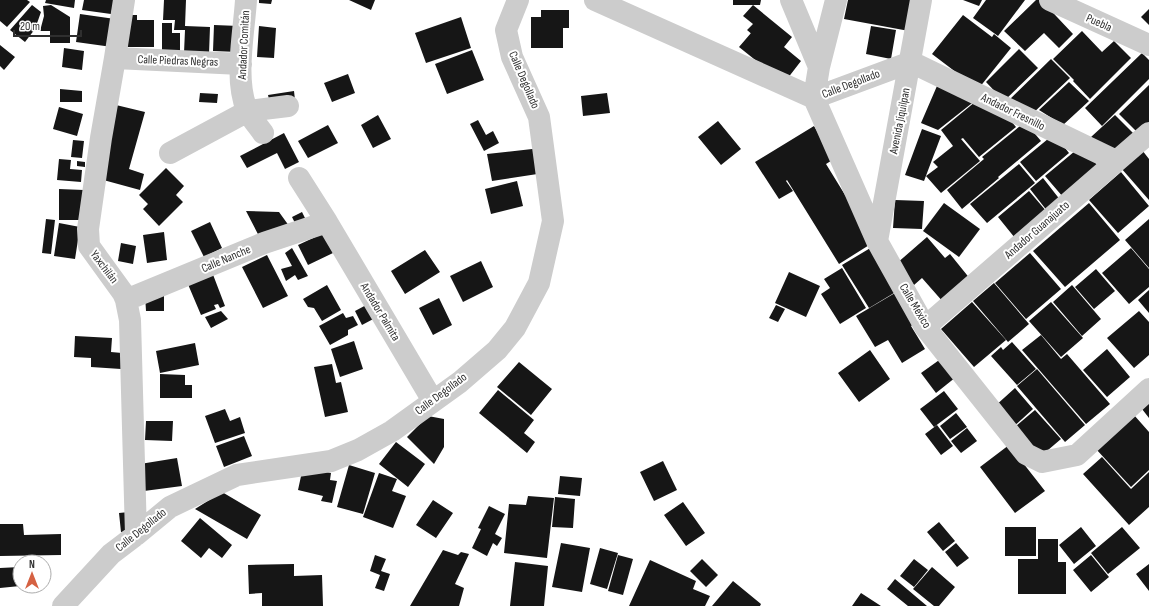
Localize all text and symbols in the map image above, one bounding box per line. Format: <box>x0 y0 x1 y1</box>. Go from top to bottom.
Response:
street label: Andador Comitán <box>235 10 253 81</box>
street label: Puebla <box>1084 11 1115 35</box>
scale bar <box>14 12 81 38</box>
text: 20 m <box>20 19 40 34</box>
street label: Calle Degollado <box>505 49 543 111</box>
street label: Calle Piedras Negras <box>137 52 219 70</box>
street label: Calle Degollado <box>820 66 882 102</box>
street label: Avenida Jiquilpan <box>886 87 914 156</box>
street label: Andador Fresnillo <box>978 90 1047 134</box>
street label: Andador Guanajuato <box>1001 198 1073 263</box>
street label: Calle Nanche <box>199 242 253 276</box>
street label: Yaxchilán <box>87 247 121 287</box>
street label: Andador Palmita <box>356 279 403 344</box>
street label: Calle México <box>896 281 934 331</box>
street label: Calle Degollado <box>412 370 470 418</box>
street label: Calle Degollado <box>113 505 169 555</box>
north arrow <box>12 554 52 594</box>
text: N <box>29 558 35 571</box>

